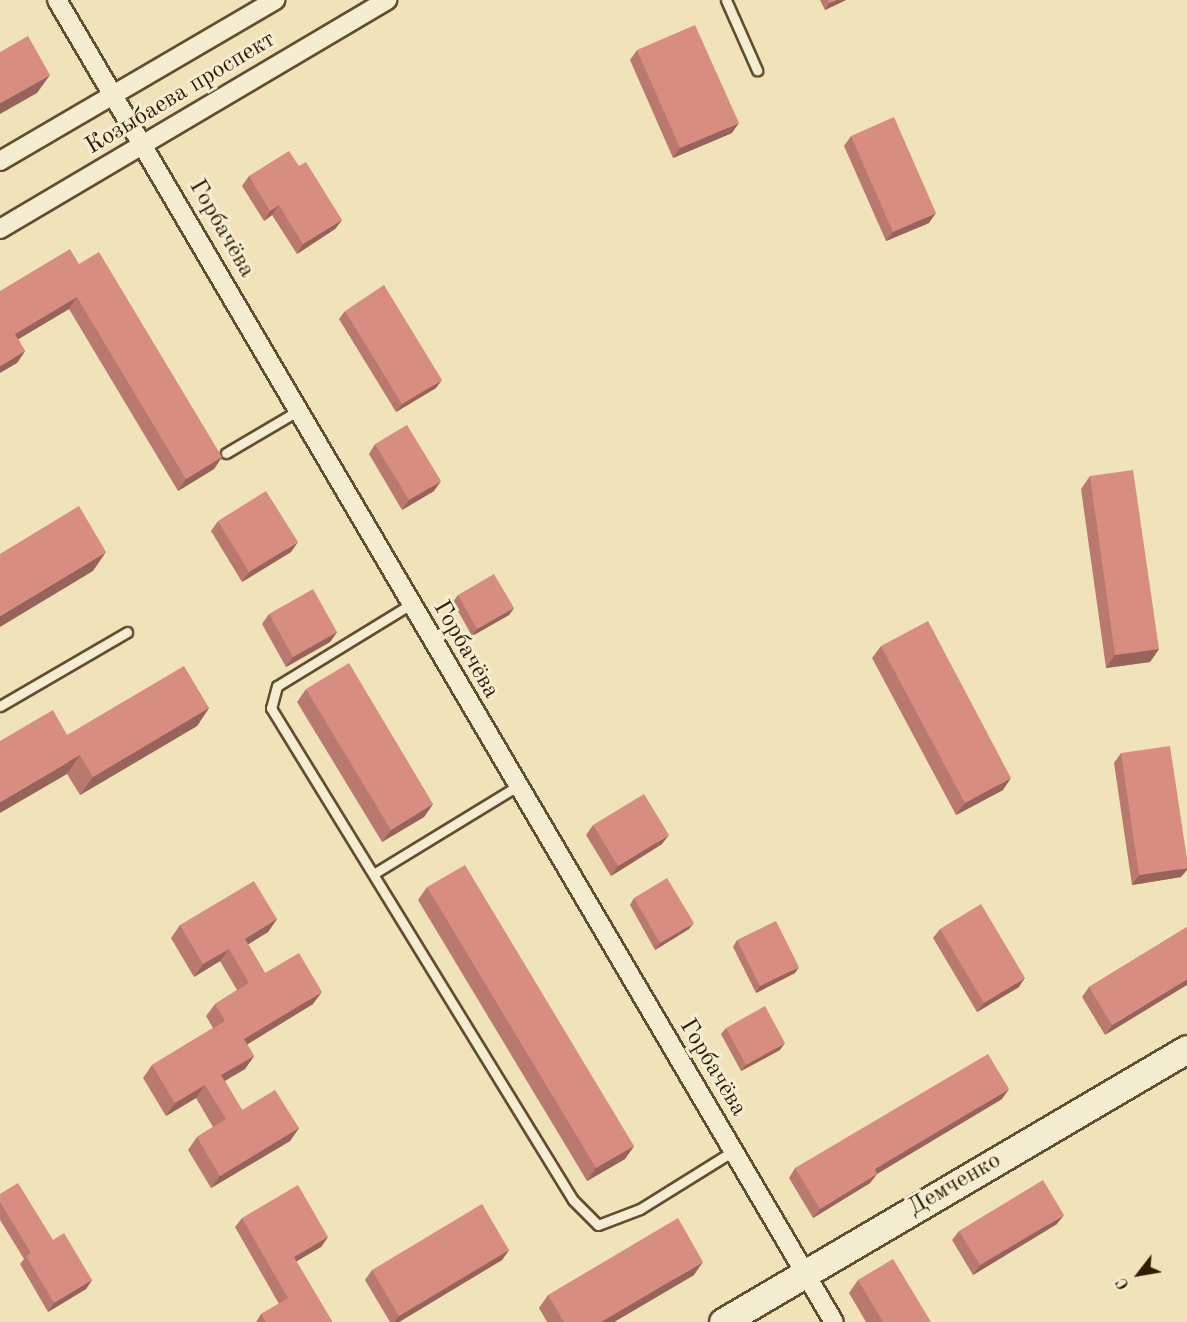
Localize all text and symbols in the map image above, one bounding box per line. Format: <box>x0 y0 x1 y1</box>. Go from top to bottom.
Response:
street label: Козыбаева проспект <box>81 26 281 162</box>
street label: Горбачёва <box>181 175 261 283</box>
street label: Горбачёва <box>425 596 505 704</box>
street label: Горбачёва <box>672 1014 752 1122</box>
street label: Демченко <box>903 1147 1007 1223</box>
north arrow <box>1109 1244 1169 1304</box>
text: С <box>1114 1275 1133 1292</box>

